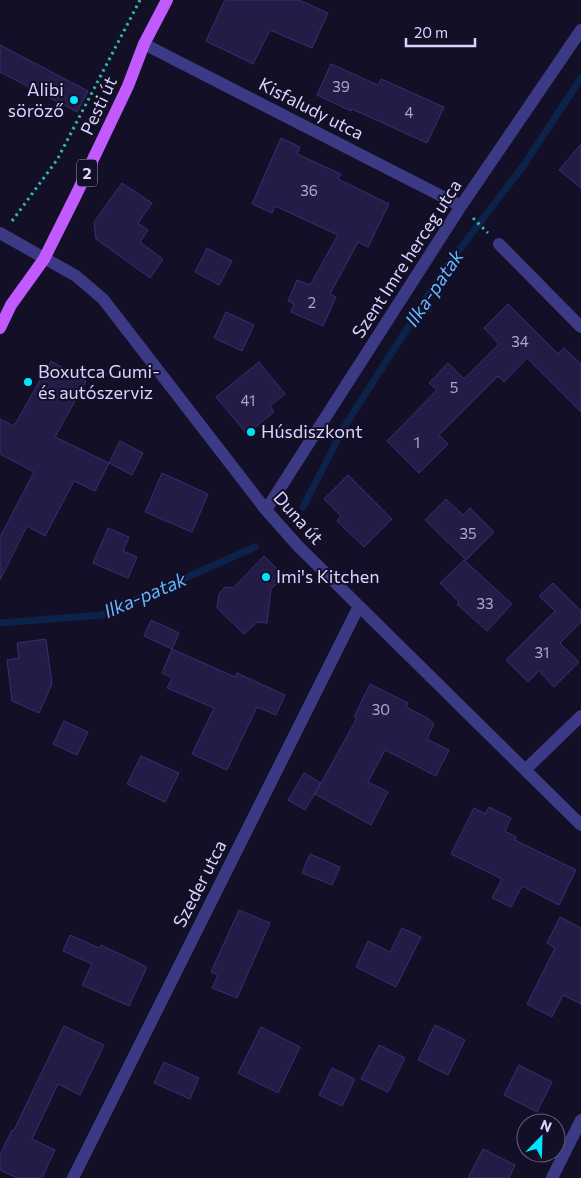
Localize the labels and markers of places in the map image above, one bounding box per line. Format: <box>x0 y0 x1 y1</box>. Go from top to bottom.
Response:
place label: Alibi söröző <box>8 78 64 121</box>
marker: Alibi söröző <box>68 94 80 106</box>
place label: Boxutca Gumi- és autószerviz <box>38 360 160 403</box>
marker: Boxutca Gumi- és autószerviz <box>22 376 34 388</box>
place label: Húsdiszkont <box>261 420 363 442</box>
marker: Húsdiszkont <box>245 426 257 438</box>
place label: Imi's Kitchen <box>276 565 380 587</box>
marker: Imi's Kitchen <box>260 571 272 583</box>

